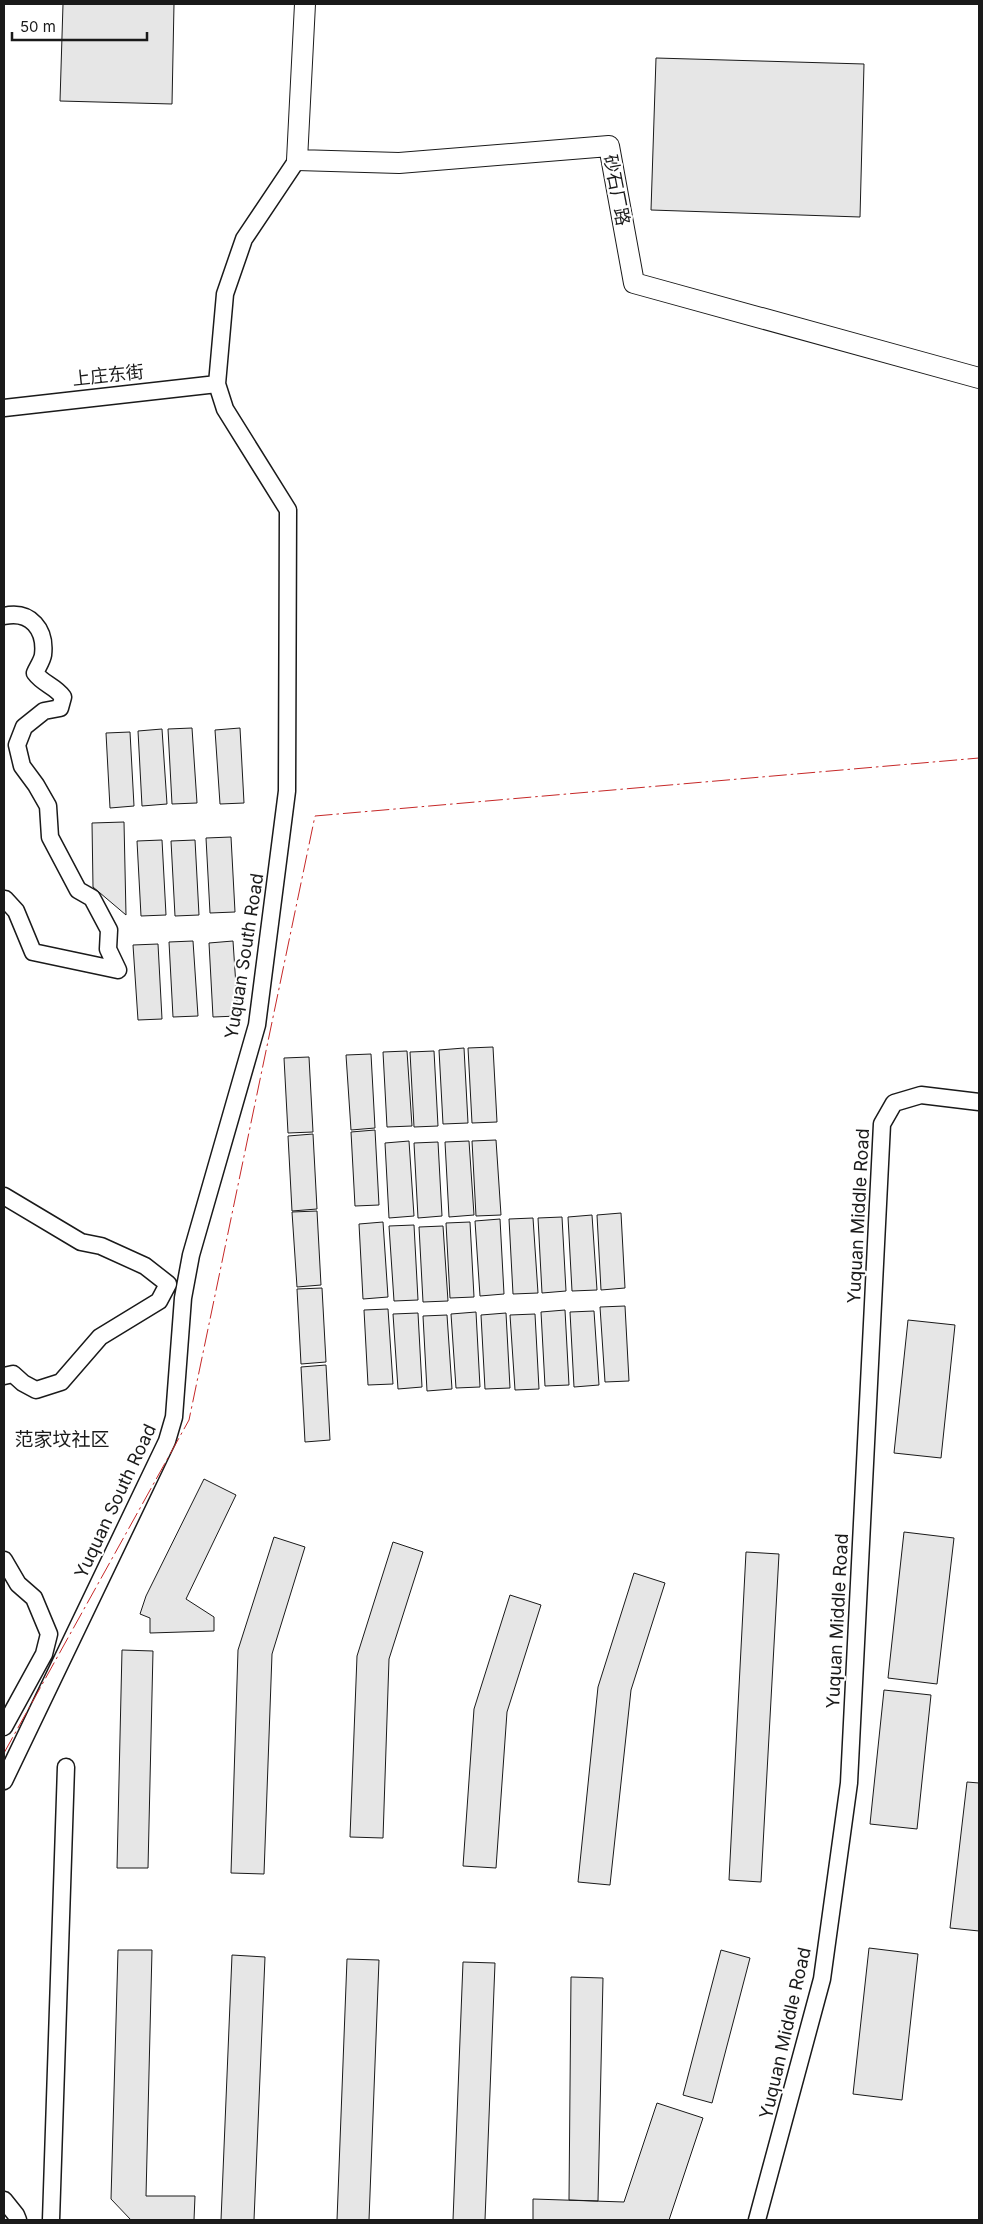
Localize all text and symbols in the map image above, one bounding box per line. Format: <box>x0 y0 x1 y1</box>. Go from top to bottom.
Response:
scale bar <box>12 10 148 42</box>
text: 50 m <box>20 17 56 36</box>
street label: 砂石厂路 <box>600 153 634 227</box>
street label: 上庄东街 <box>71 361 145 389</box>
street label: Yuquan South Road <box>221 872 267 1040</box>
street label: Yuquan Middle Road <box>843 1128 873 1304</box>
street label: Yuquan South Road <box>70 1421 160 1581</box>
district label: 范家坟社区 <box>14 1428 110 1451</box>
street label: Yuquan Middle Road <box>822 1533 852 1709</box>
street label: Yuquan Middle Road <box>755 1945 815 2121</box>

